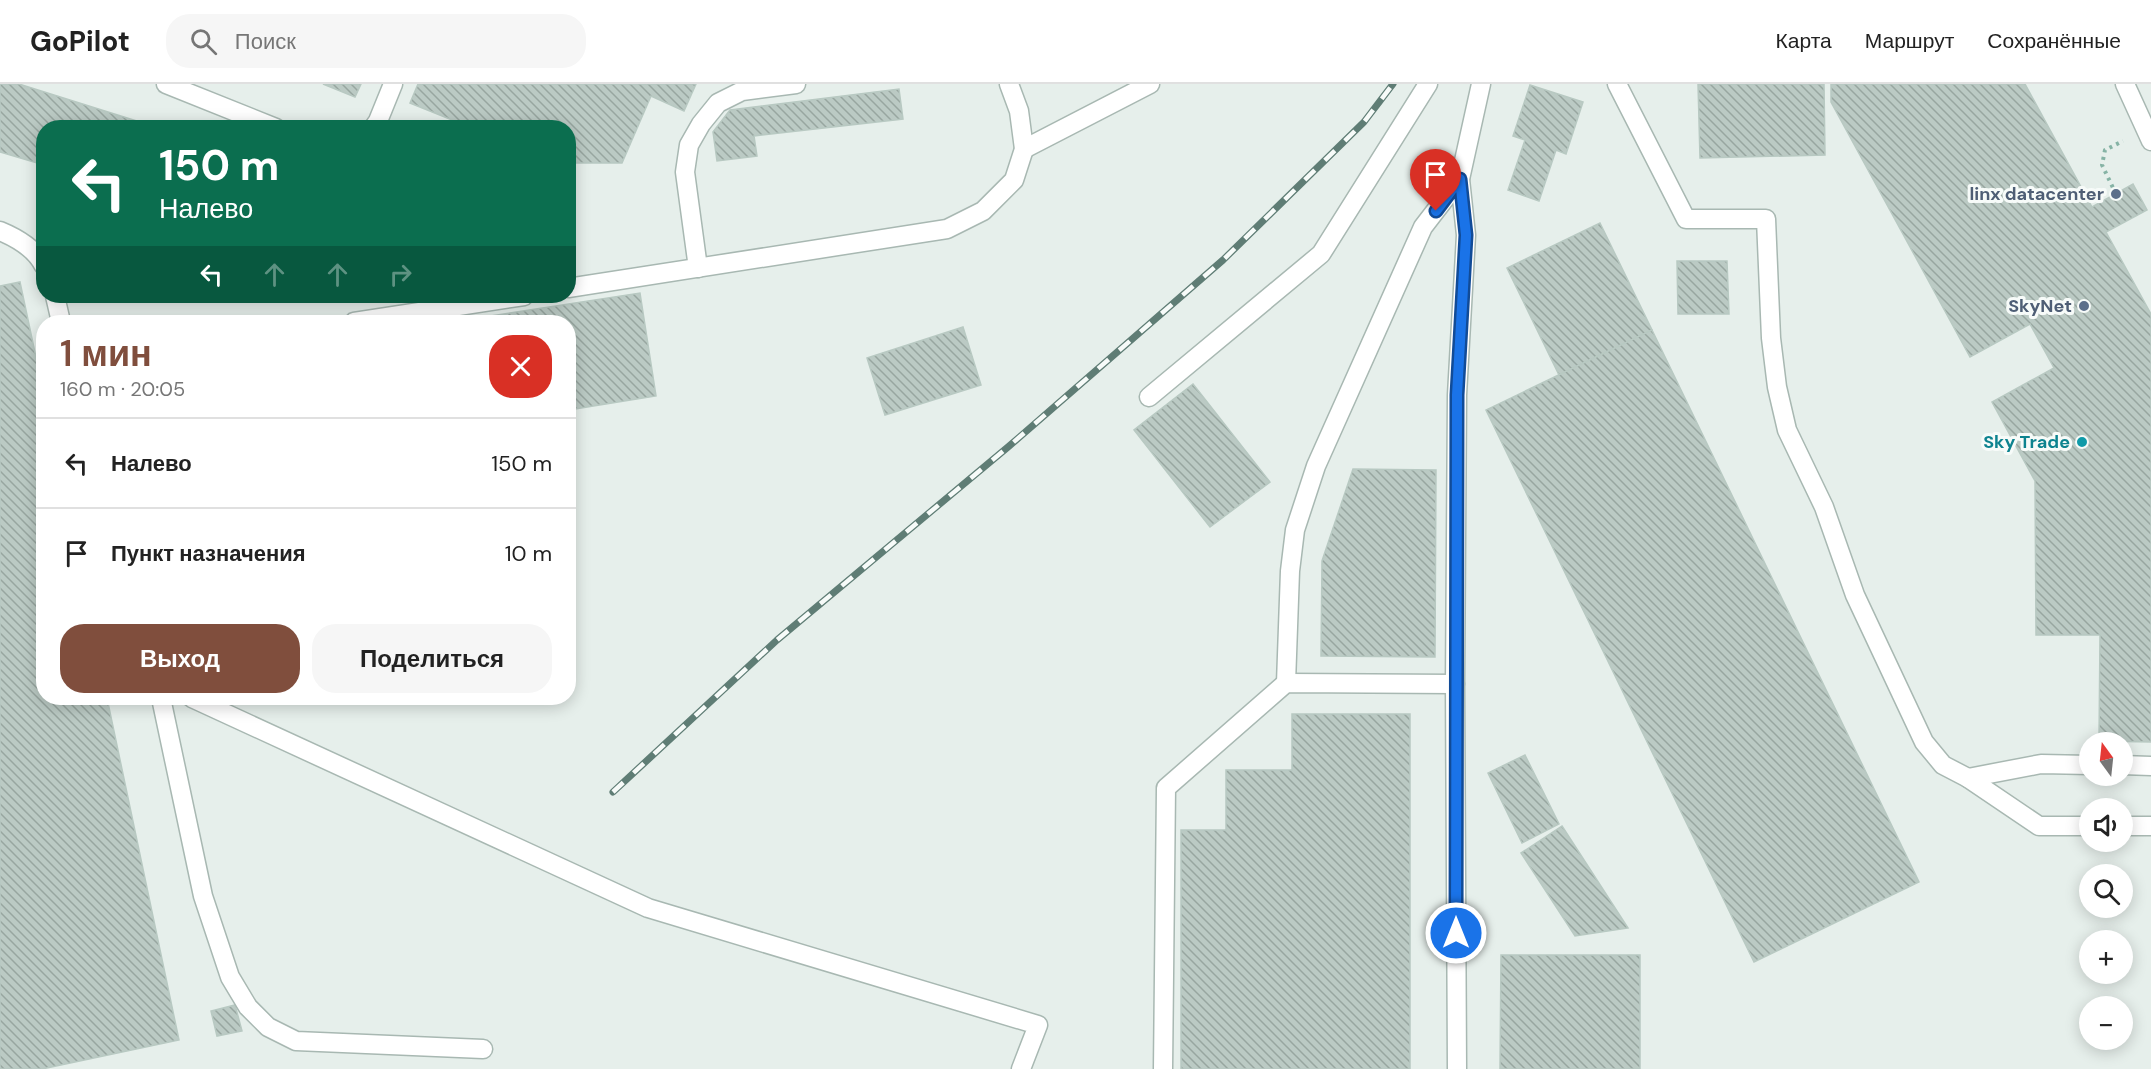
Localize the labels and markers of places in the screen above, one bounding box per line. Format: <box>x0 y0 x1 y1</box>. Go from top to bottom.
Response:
pin <box>1410 149 1461 211</box>
place label: linx datacenter <box>1969 182 2104 206</box>
marker: linx datacenter <box>2109 187 2123 201</box>
place label: SkyNet <box>2008 294 2072 318</box>
marker: SkyNet <box>2077 299 2091 313</box>
place label: Sky Trade <box>1983 430 2070 454</box>
marker: Sky Trade <box>2075 435 2089 449</box>

